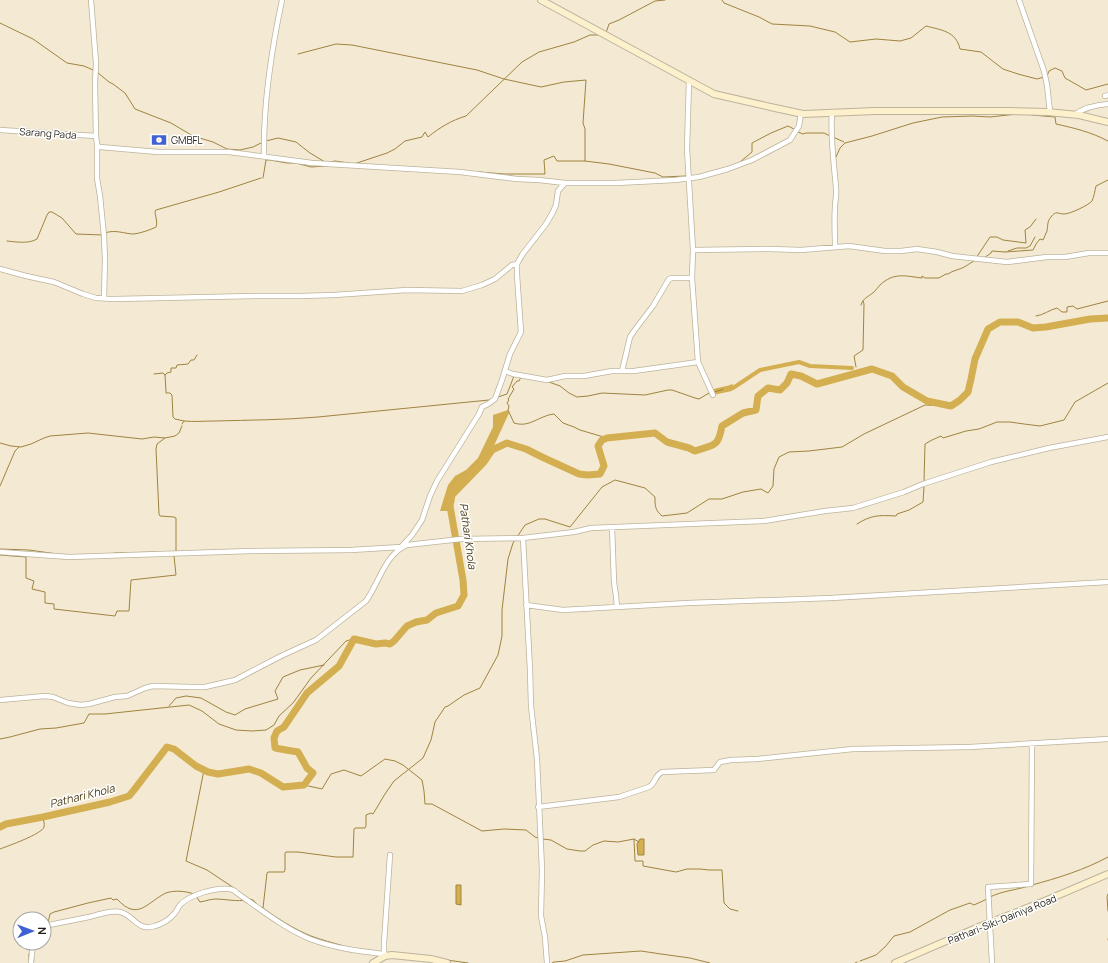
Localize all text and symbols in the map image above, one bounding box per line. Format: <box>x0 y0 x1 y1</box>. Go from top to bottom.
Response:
street label: Sarang Pada <box>19 124 77 142</box>
bank icon: GMBFL <box>150 131 168 149</box>
place label: GMBFL <box>171 133 203 147</box>
water label: Pathari Khola <box>456 502 481 571</box>
water label: Pathari Khola <box>48 780 117 811</box>
street label: Pathari-Siki-Dainiya Road <box>945 891 1059 947</box>
north arrow <box>12 911 52 951</box>
text: N <box>35 927 50 935</box>

